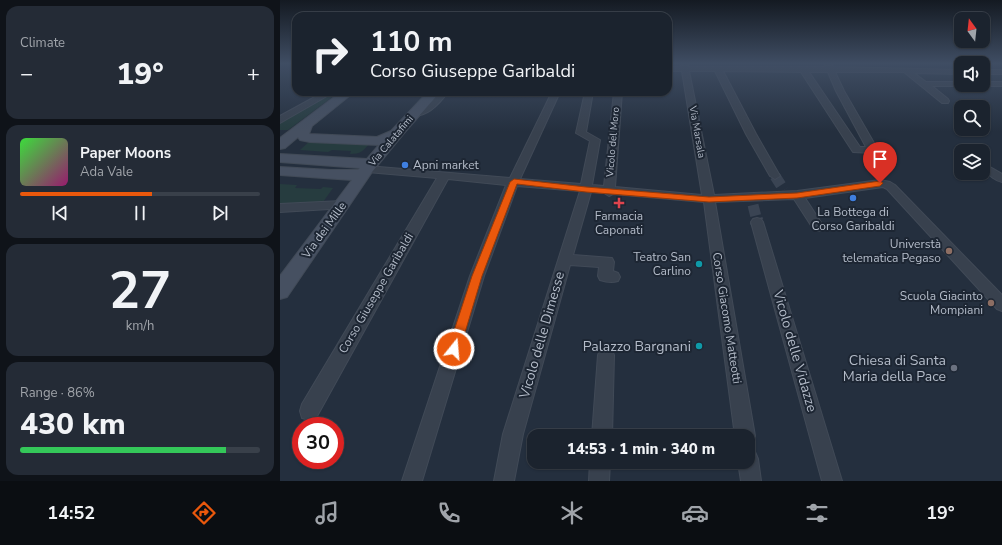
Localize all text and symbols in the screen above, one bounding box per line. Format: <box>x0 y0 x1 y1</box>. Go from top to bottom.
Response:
north arrow <box>954 12 990 48</box>
map controls <box>954 12 990 180</box>
text: 110 m <box>370 23 453 61</box>
icon: right <box>304 28 356 80</box>
text: Climate <box>20 34 65 52</box>
text: 19° <box>116 54 164 95</box>
button: sound <box>954 56 990 92</box>
text: − <box>20 59 33 89</box>
text: + <box>247 59 260 89</box>
text: Corso Giuseppe Garibaldi <box>370 59 575 83</box>
button: search <box>954 100 990 136</box>
street label: Via Marsala <box>685 104 708 159</box>
street label: Vicolo del Moro <box>603 106 623 179</box>
street label: Via Calatafimi <box>365 113 416 170</box>
pin <box>863 142 897 183</box>
text: Paper Moons <box>80 143 171 163</box>
button: layers <box>954 144 990 180</box>
icon: arrive <box>869 148 891 170</box>
place label: Apni market <box>413 157 480 173</box>
marker: Apni market <box>400 160 410 170</box>
text: Ada Vale <box>80 163 133 181</box>
marker: La Bottega di Corso Garibaldi <box>848 193 858 203</box>
marker: Farmacia Caponati <box>614 198 624 208</box>
street label: Via dei Mille <box>297 199 350 262</box>
icon: previous <box>49 202 71 224</box>
icon: pause <box>129 202 151 224</box>
icon: next <box>209 202 231 224</box>
place label: La Bottega di Corso Garibaldi <box>812 204 894 234</box>
place label: Farmacia Caponati <box>595 208 643 238</box>
street label: Corso Giuseppe Garibaldi <box>335 230 417 356</box>
place label: Universtà telematica Pegaso <box>842 236 941 266</box>
marker: Universtà telematica Pegaso <box>944 246 954 256</box>
place label: Teatro San Carlino <box>633 249 691 279</box>
street label: Corso Giacomo Matteotti <box>709 251 745 385</box>
text: 27 <box>109 255 171 326</box>
marker: Teatro San Carlino <box>694 259 704 269</box>
street label: Vicolo delle Dimesse <box>514 269 569 402</box>
street label: Vicolo delle Vidazze <box>768 287 822 414</box>
place label: Scuola Giacinto Mompiani <box>900 288 983 318</box>
marker: Scuola Giacinto Mompiani <box>986 298 996 308</box>
text: km/h <box>126 317 154 335</box>
position arrow <box>433 328 475 370</box>
place label: Palazzo Bargnani <box>583 337 691 356</box>
marker: Palazzo Bargnani <box>694 341 704 351</box>
place label: Chiesa di Santa Maria della Pace <box>843 351 946 386</box>
marker: Chiesa di Santa Maria della Pace <box>949 363 959 373</box>
text: Range · 86% <box>20 384 95 402</box>
text: 430 km <box>20 404 126 445</box>
speed limit sign: 30 <box>292 417 344 469</box>
text: 14:53 · 1 min · 340 m <box>567 439 715 459</box>
icon: directions <box>190 499 218 527</box>
icon: music <box>313 499 341 527</box>
icon: phone <box>435 499 463 527</box>
icon: climate <box>558 499 586 527</box>
icon: car <box>681 499 709 527</box>
icon: filters <box>803 499 831 527</box>
text: 14:52 <box>47 501 95 525</box>
text: 19° <box>926 501 955 525</box>

